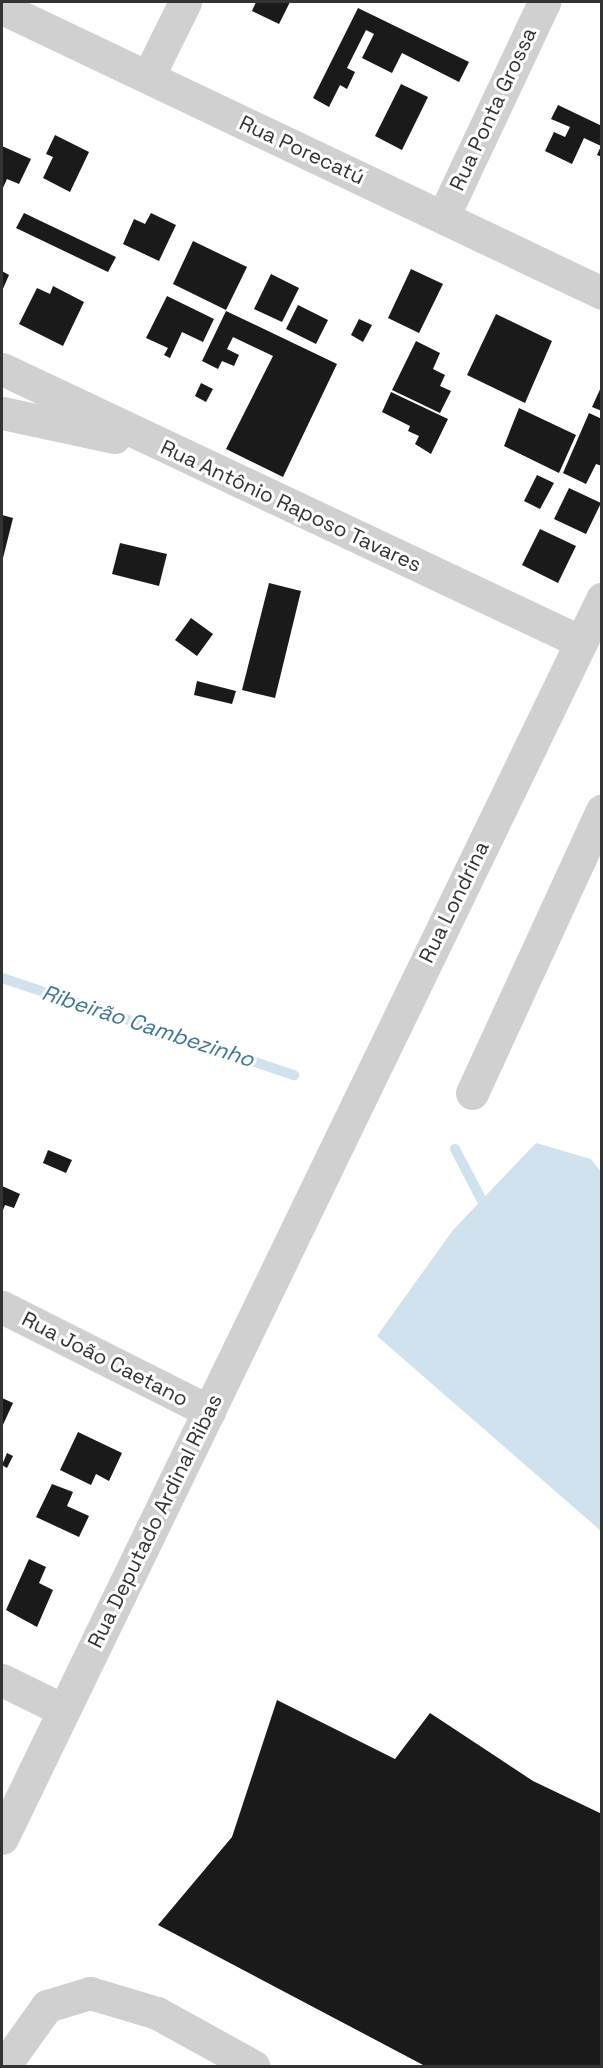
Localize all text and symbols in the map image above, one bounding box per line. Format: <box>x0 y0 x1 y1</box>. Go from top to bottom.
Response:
street label: Rua Ponta Grossa <box>444 23 542 195</box>
street label: Rua Porecatú <box>235 110 369 190</box>
street label: Rua Antônio Raposo Tavares <box>156 434 426 578</box>
street label: Rua Londrina <box>414 837 494 967</box>
water label: Ribeirão Cambezinho <box>39 979 257 1073</box>
street label: Rua João Caetano <box>18 1306 192 1412</box>
street label: Rua Deputado Ardinal Ribas <box>82 1390 228 1652</box>

